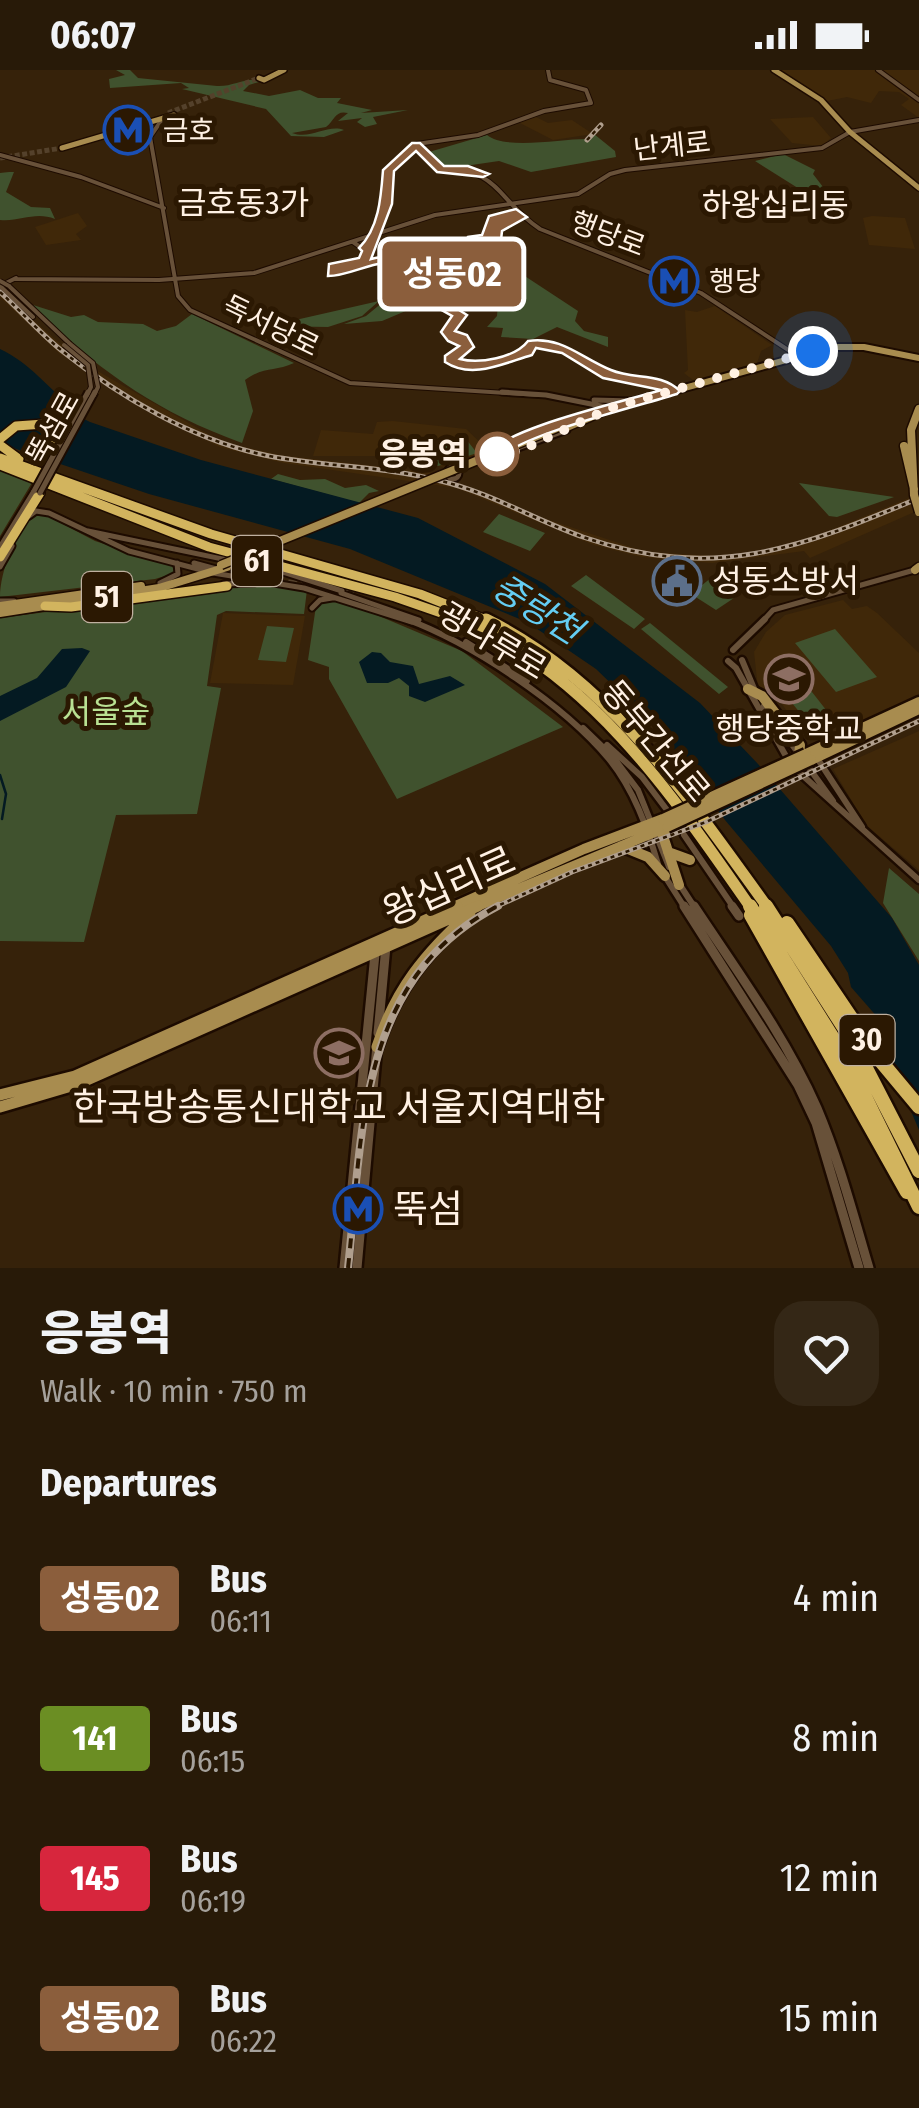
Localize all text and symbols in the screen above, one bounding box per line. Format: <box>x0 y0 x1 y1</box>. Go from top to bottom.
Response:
text: 06:07 <box>50 12 136 58</box>
metro station icon: 금호 <box>102 104 154 156</box>
place label: 금호 <box>163 114 215 147</box>
street label: 난계로 <box>632 126 712 166</box>
district label: 금호동3가 <box>177 184 309 222</box>
district label: 하왕십리동 <box>701 186 849 224</box>
street label: 행당로 <box>566 205 650 263</box>
line badge: 성동02 <box>382 242 522 306</box>
text: 성동02 <box>402 253 502 295</box>
metro station icon: 행당 <box>648 255 700 307</box>
place label: 행당 <box>709 265 761 298</box>
street label: 독서당로 <box>217 289 325 363</box>
your location <box>788 326 838 376</box>
street label: 뚝섬로 <box>20 386 86 470</box>
marker: 응봉역 <box>476 433 518 475</box>
place label: 응봉역 <box>379 435 467 473</box>
road number: 61 <box>232 536 282 586</box>
public building icon: 성동소방서 <box>651 555 703 607</box>
place label: 성동소방서 <box>712 562 859 600</box>
water label: 중랑천 <box>485 566 592 654</box>
road number: 51 <box>82 572 132 622</box>
street label: 광나루로 <box>433 594 553 688</box>
school or university icon: 행당중학교 <box>763 653 815 705</box>
street label: 동부간선로 <box>594 672 718 810</box>
park label: 서울숲 <box>62 693 150 731</box>
place label: 행당중학교 <box>715 710 863 748</box>
street label: 왕십리로 <box>376 837 522 935</box>
road number: 30 <box>840 1015 894 1065</box>
school or university icon: 한국방송통신대학교 서울지역대학 <box>313 1027 365 1079</box>
place label: 한국방송통신대학교 서울지역대학 <box>72 1084 606 1130</box>
metro station icon: 뚝섬 <box>332 1183 384 1235</box>
place label: 뚝섬 <box>393 1186 463 1232</box>
button: heart <box>774 1301 879 1406</box>
text: 응봉역 <box>40 1305 172 1363</box>
text: Walk · 10 min · 750 m <box>40 1372 308 1410</box>
text: Departures <box>40 1460 217 1506</box>
text: Bus <box>209 1556 267 1602</box>
text: 4 min <box>793 1575 879 1621</box>
text: 성동02 <box>60 1577 159 1619</box>
text: 06:11 <box>209 1602 272 1640</box>
text: Bus <box>180 1696 238 1742</box>
text: 8 min <box>792 1715 879 1761</box>
text: 141 <box>72 1717 118 1759</box>
text: 06:15 <box>180 1742 245 1780</box>
text: Bus <box>180 1836 238 1882</box>
text: 12 min <box>780 1855 879 1901</box>
text: 145 <box>70 1857 120 1899</box>
text: 06:19 <box>180 1882 246 1920</box>
text: Bus <box>209 1976 267 2022</box>
text: 15 min <box>779 1995 879 2041</box>
text: 성동02 <box>60 1997 159 2039</box>
text: 06:22 <box>209 2022 277 2060</box>

